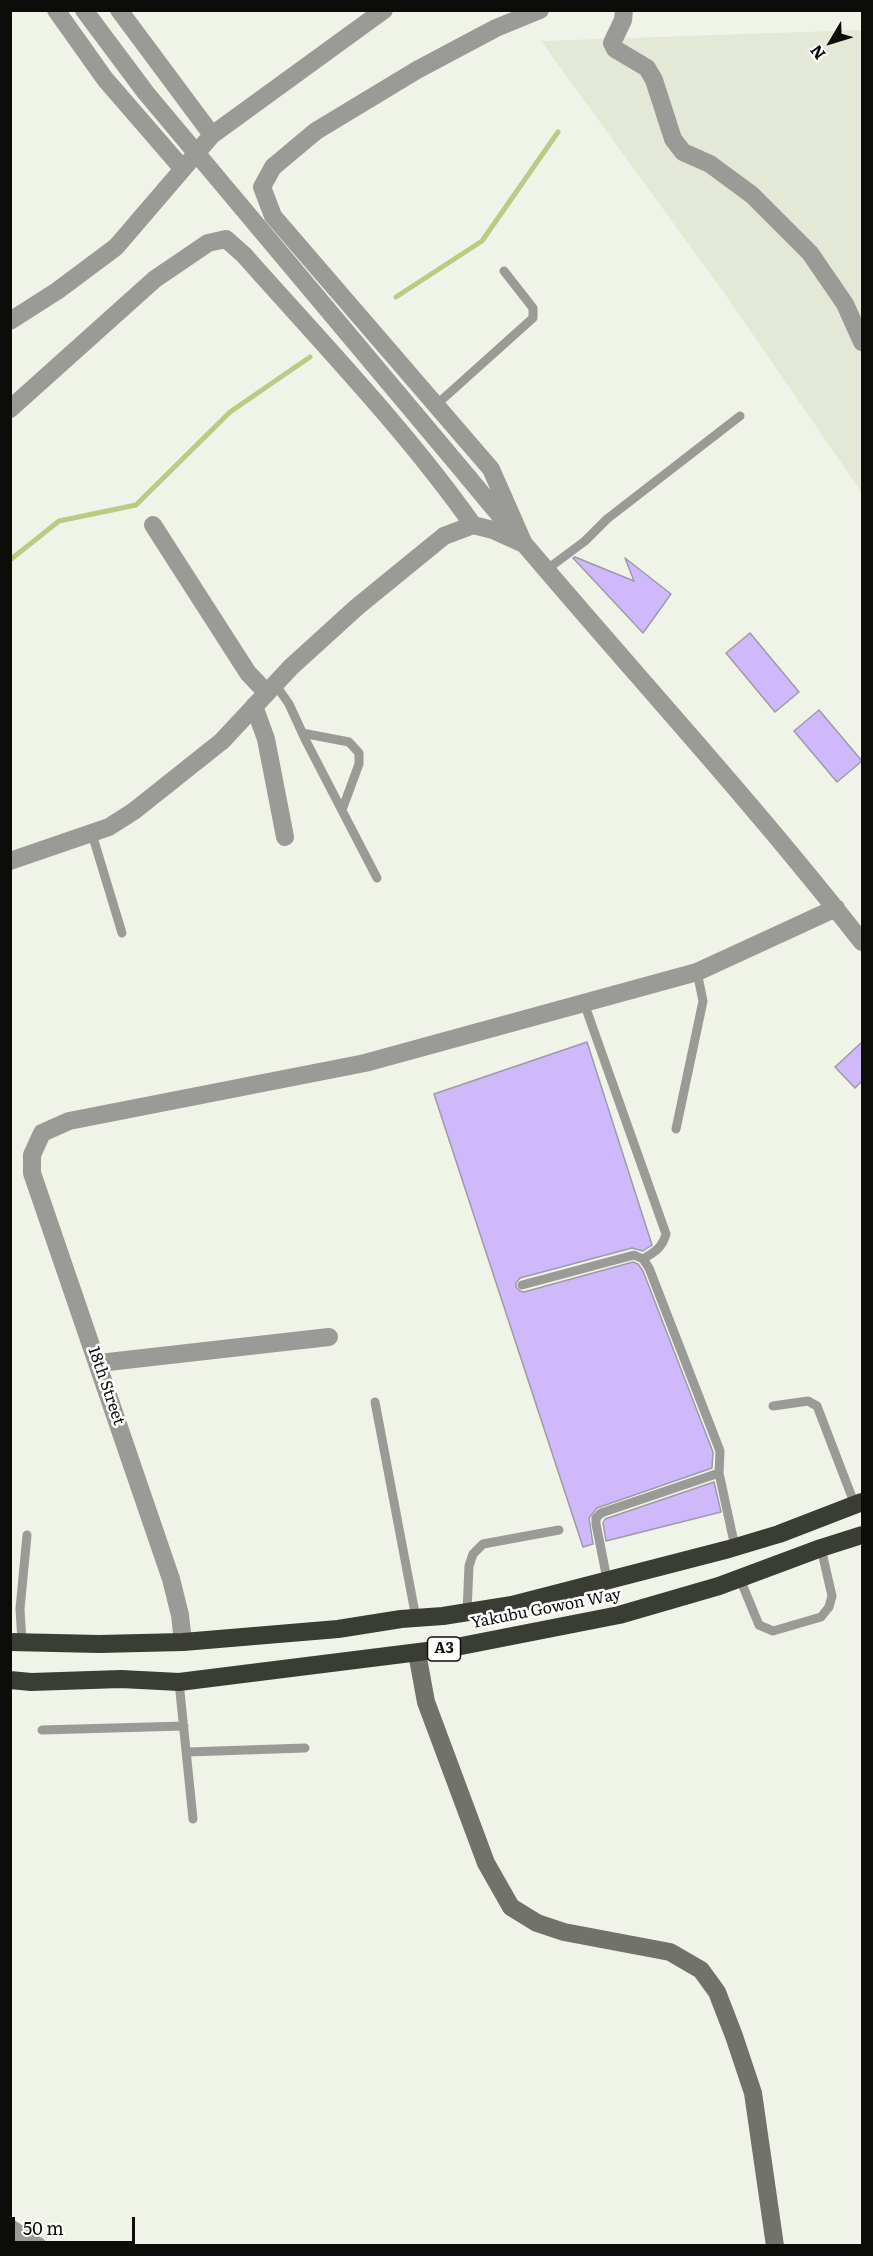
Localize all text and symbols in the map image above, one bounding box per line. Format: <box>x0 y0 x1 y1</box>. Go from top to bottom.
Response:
north arrow <box>801 12 861 72</box>
text: N <box>803 40 830 66</box>
street label: 18th Street <box>84 1344 128 1428</box>
street label: Yakubu Gowon Way <box>469 1585 623 1633</box>
road number: A3 <box>428 1637 460 1661</box>
scale bar <box>15 2205 138 2243</box>
text: 50 m <box>23 2214 64 2241</box>

